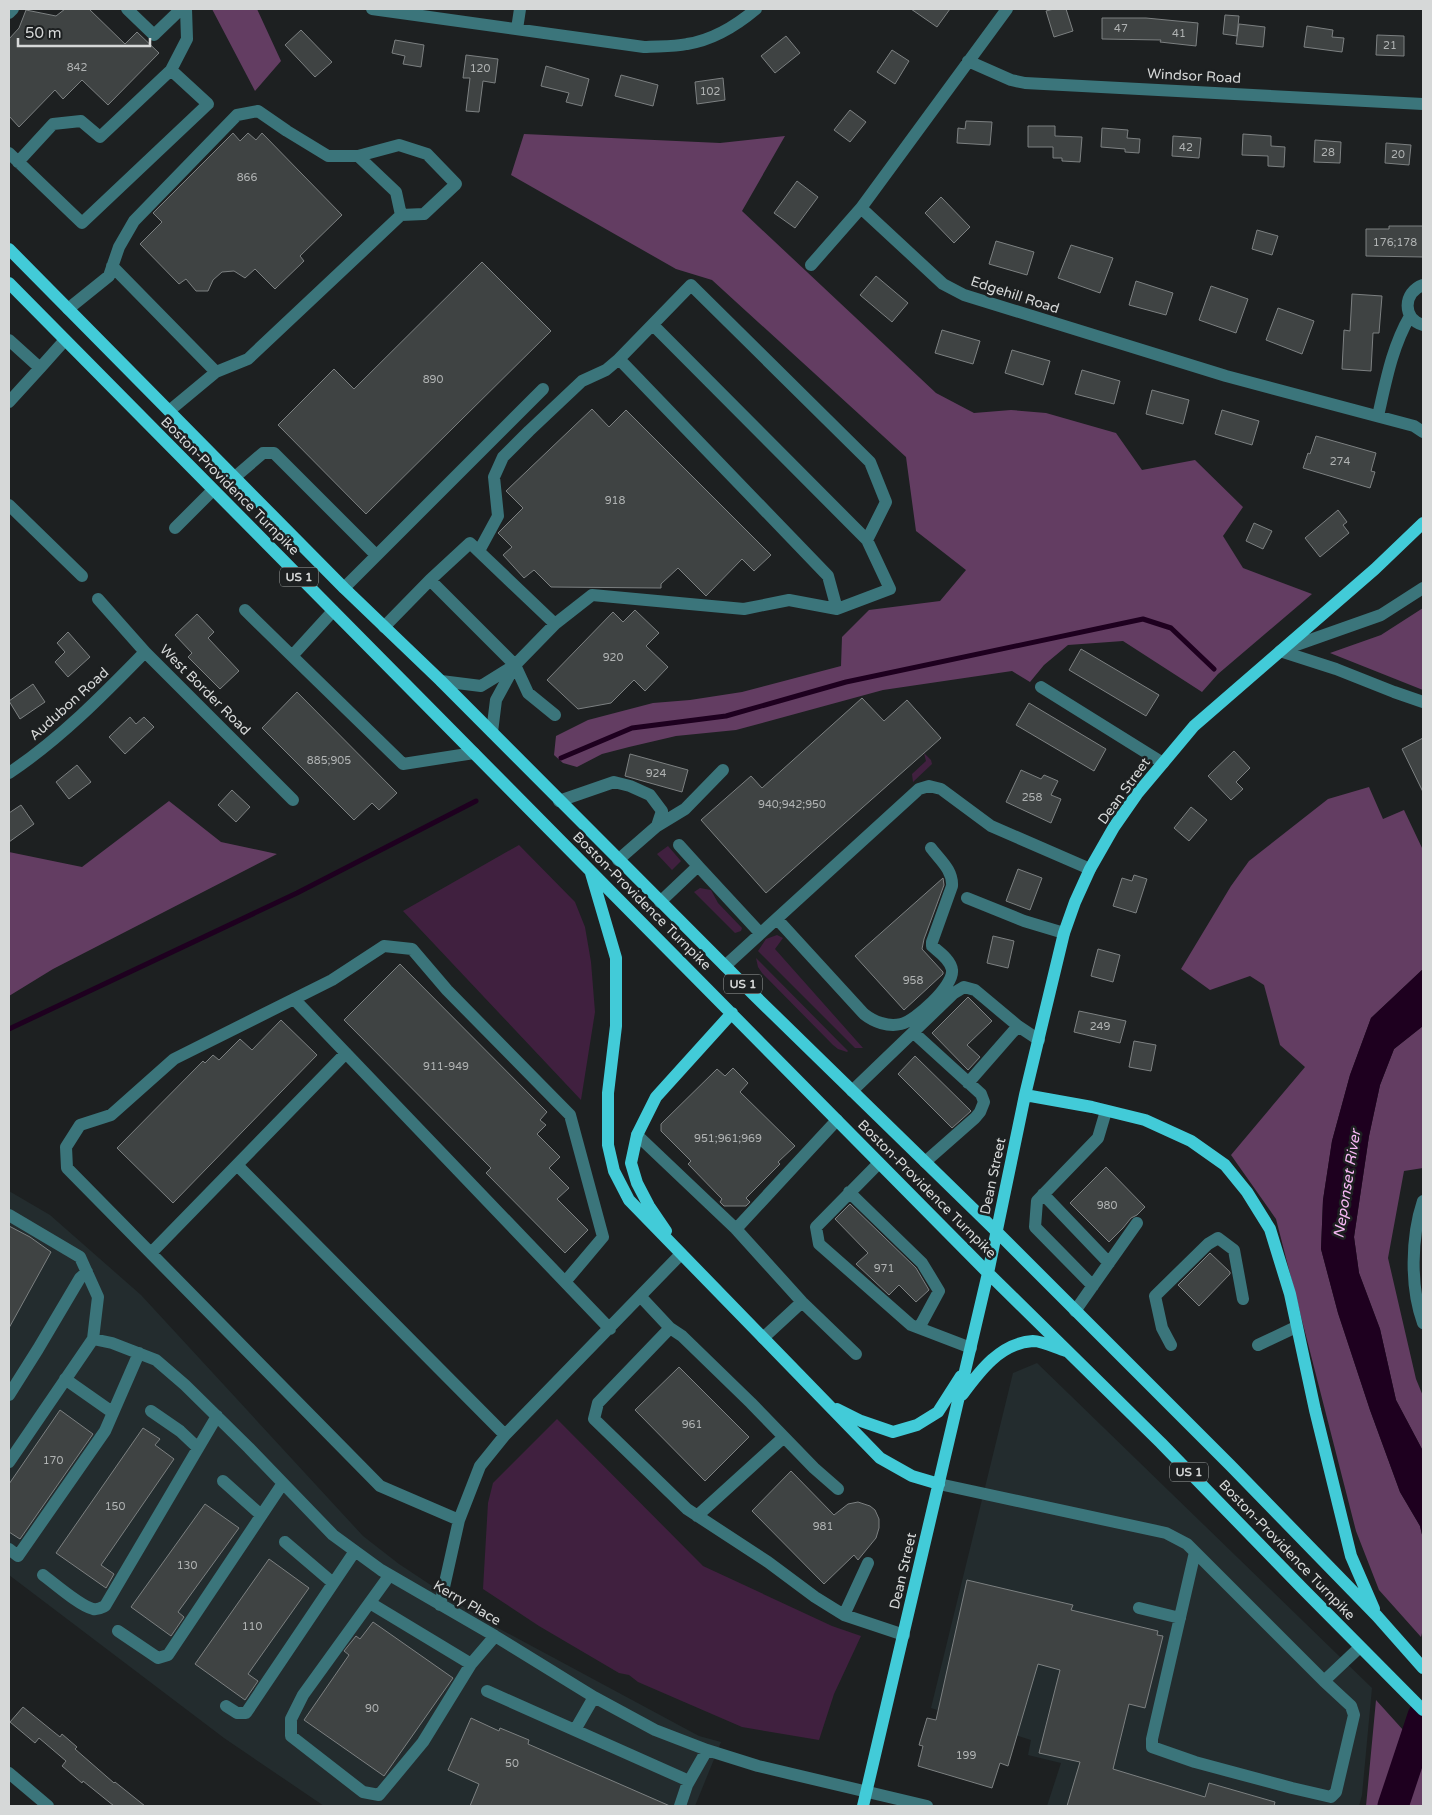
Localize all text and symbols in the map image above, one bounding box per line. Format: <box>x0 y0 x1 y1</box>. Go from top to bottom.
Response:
scale bar <box>18 15 150 47</box>
house number: 47 <box>1114 22 1128 35</box>
text: 50 m <box>25 24 62 42</box>
house number: 41 <box>1172 27 1186 40</box>
house number: 21 <box>1383 39 1397 52</box>
house number: 842 <box>67 61 87 74</box>
house number: 120 <box>470 62 490 75</box>
street label: Windsor Road <box>1146 65 1242 87</box>
house number: 102 <box>700 85 720 98</box>
house number: 42 <box>1179 141 1193 154</box>
house number: 28 <box>1321 146 1335 159</box>
house number: 20 <box>1391 148 1405 161</box>
house number: 866 <box>237 171 257 184</box>
house number: 176;178 <box>1373 236 1417 249</box>
street label: Edgehill Road <box>969 273 1061 317</box>
house number: 890 <box>423 373 443 386</box>
street label: Boston-Providence Turnpike <box>157 413 303 559</box>
house number: 274 <box>1330 455 1350 468</box>
house number: 918 <box>605 494 625 507</box>
road number: US 1 <box>280 568 318 586</box>
street label: West Border Road <box>156 641 254 739</box>
house number: 920 <box>603 651 623 664</box>
street label: Audubon Road <box>26 664 112 744</box>
house number: 885;905 <box>307 754 351 767</box>
street label: Dean Street <box>1094 754 1154 828</box>
house number: 924 <box>646 767 666 780</box>
house number: 258 <box>1022 791 1042 804</box>
house number: 940;942;950 <box>758 798 826 811</box>
street label: Boston-Providence Turnpike <box>569 828 715 974</box>
road number: US 1 <box>724 974 762 994</box>
house number: 958 <box>903 974 923 987</box>
house number: 249 <box>1090 1020 1110 1033</box>
house number: 911-949 <box>423 1060 469 1073</box>
street label: Boston-Providence Turnpike <box>854 1116 1000 1262</box>
water label: Neponset River <box>1330 1126 1365 1240</box>
house number: 951;961;969 <box>694 1132 762 1145</box>
street label: Dean Street <box>977 1135 1010 1216</box>
house number: 980 <box>1097 1199 1117 1212</box>
house number: 971 <box>874 1262 894 1275</box>
house number: 961 <box>682 1418 702 1431</box>
house number: 170 <box>43 1454 63 1467</box>
road number: US 1 <box>1170 1462 1208 1481</box>
street label: Boston-Providence Turnpike <box>1215 1476 1359 1624</box>
house number: 150 <box>105 1500 125 1513</box>
house number: 981 <box>813 1520 833 1533</box>
street label: Dean Street <box>886 1530 920 1611</box>
house number: 130 <box>177 1559 197 1572</box>
street label: Kerry Place <box>430 1577 504 1629</box>
house number: 110 <box>242 1620 262 1633</box>
house number: 90 <box>365 1702 379 1715</box>
house number: 199 <box>956 1749 976 1762</box>
house number: 50 <box>505 1757 519 1770</box>

